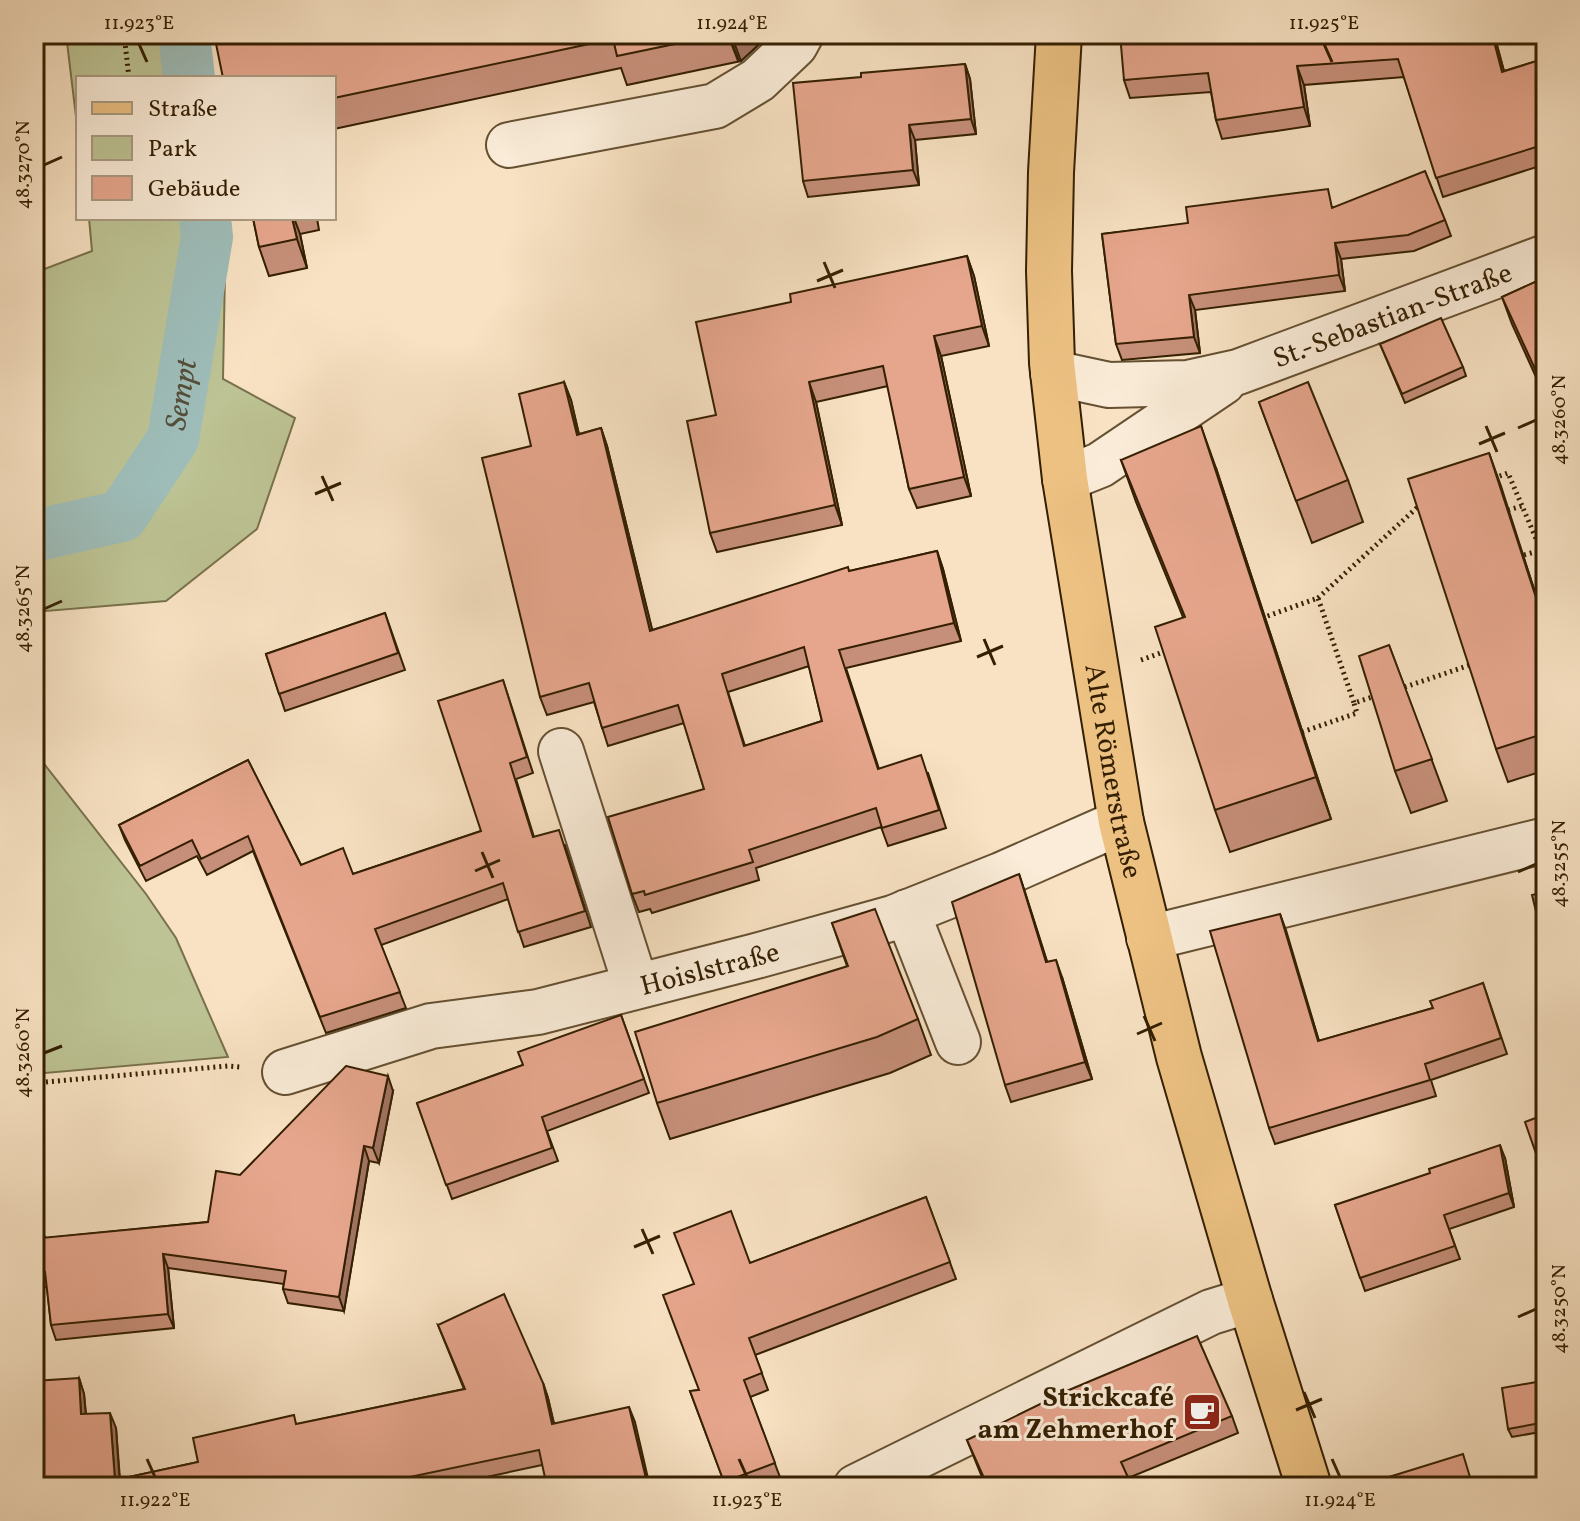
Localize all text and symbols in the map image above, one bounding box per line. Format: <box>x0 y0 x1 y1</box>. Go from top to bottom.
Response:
text: 11.923°E <box>104 10 174 38</box>
text: 11.924°E <box>696 10 768 38</box>
text: 11.925°E <box>1289 10 1359 38</box>
legend <box>76 76 336 220</box>
text: Straße <box>148 93 217 127</box>
text: 48.3270°N <box>10 120 38 209</box>
text: Park <box>148 133 197 167</box>
text: Gebäude <box>148 173 240 207</box>
street label: St.-Sebastian-Straße <box>1268 254 1518 379</box>
water label: Sempt <box>156 354 209 433</box>
text: 48.3260°N <box>1546 375 1574 465</box>
text: 48.3265°N <box>10 565 38 653</box>
street label: Alte Römerstraße <box>1073 661 1151 883</box>
text: 48.3255°N <box>1546 820 1574 908</box>
street label: Hoislstraße <box>636 933 784 1007</box>
text: 48.3260°N <box>10 1008 38 1098</box>
text: 48.3250°N <box>1546 1264 1574 1354</box>
place label: Strickcafé am Zehmerhof <box>977 1379 1176 1450</box>
cafe icon: Strickcafé am Zehmerhof <box>1181 1391 1223 1433</box>
text: 11.922°E <box>119 1487 191 1515</box>
text: 11.923°E <box>712 1487 782 1515</box>
text: 11.924°E <box>1304 1487 1376 1515</box>

